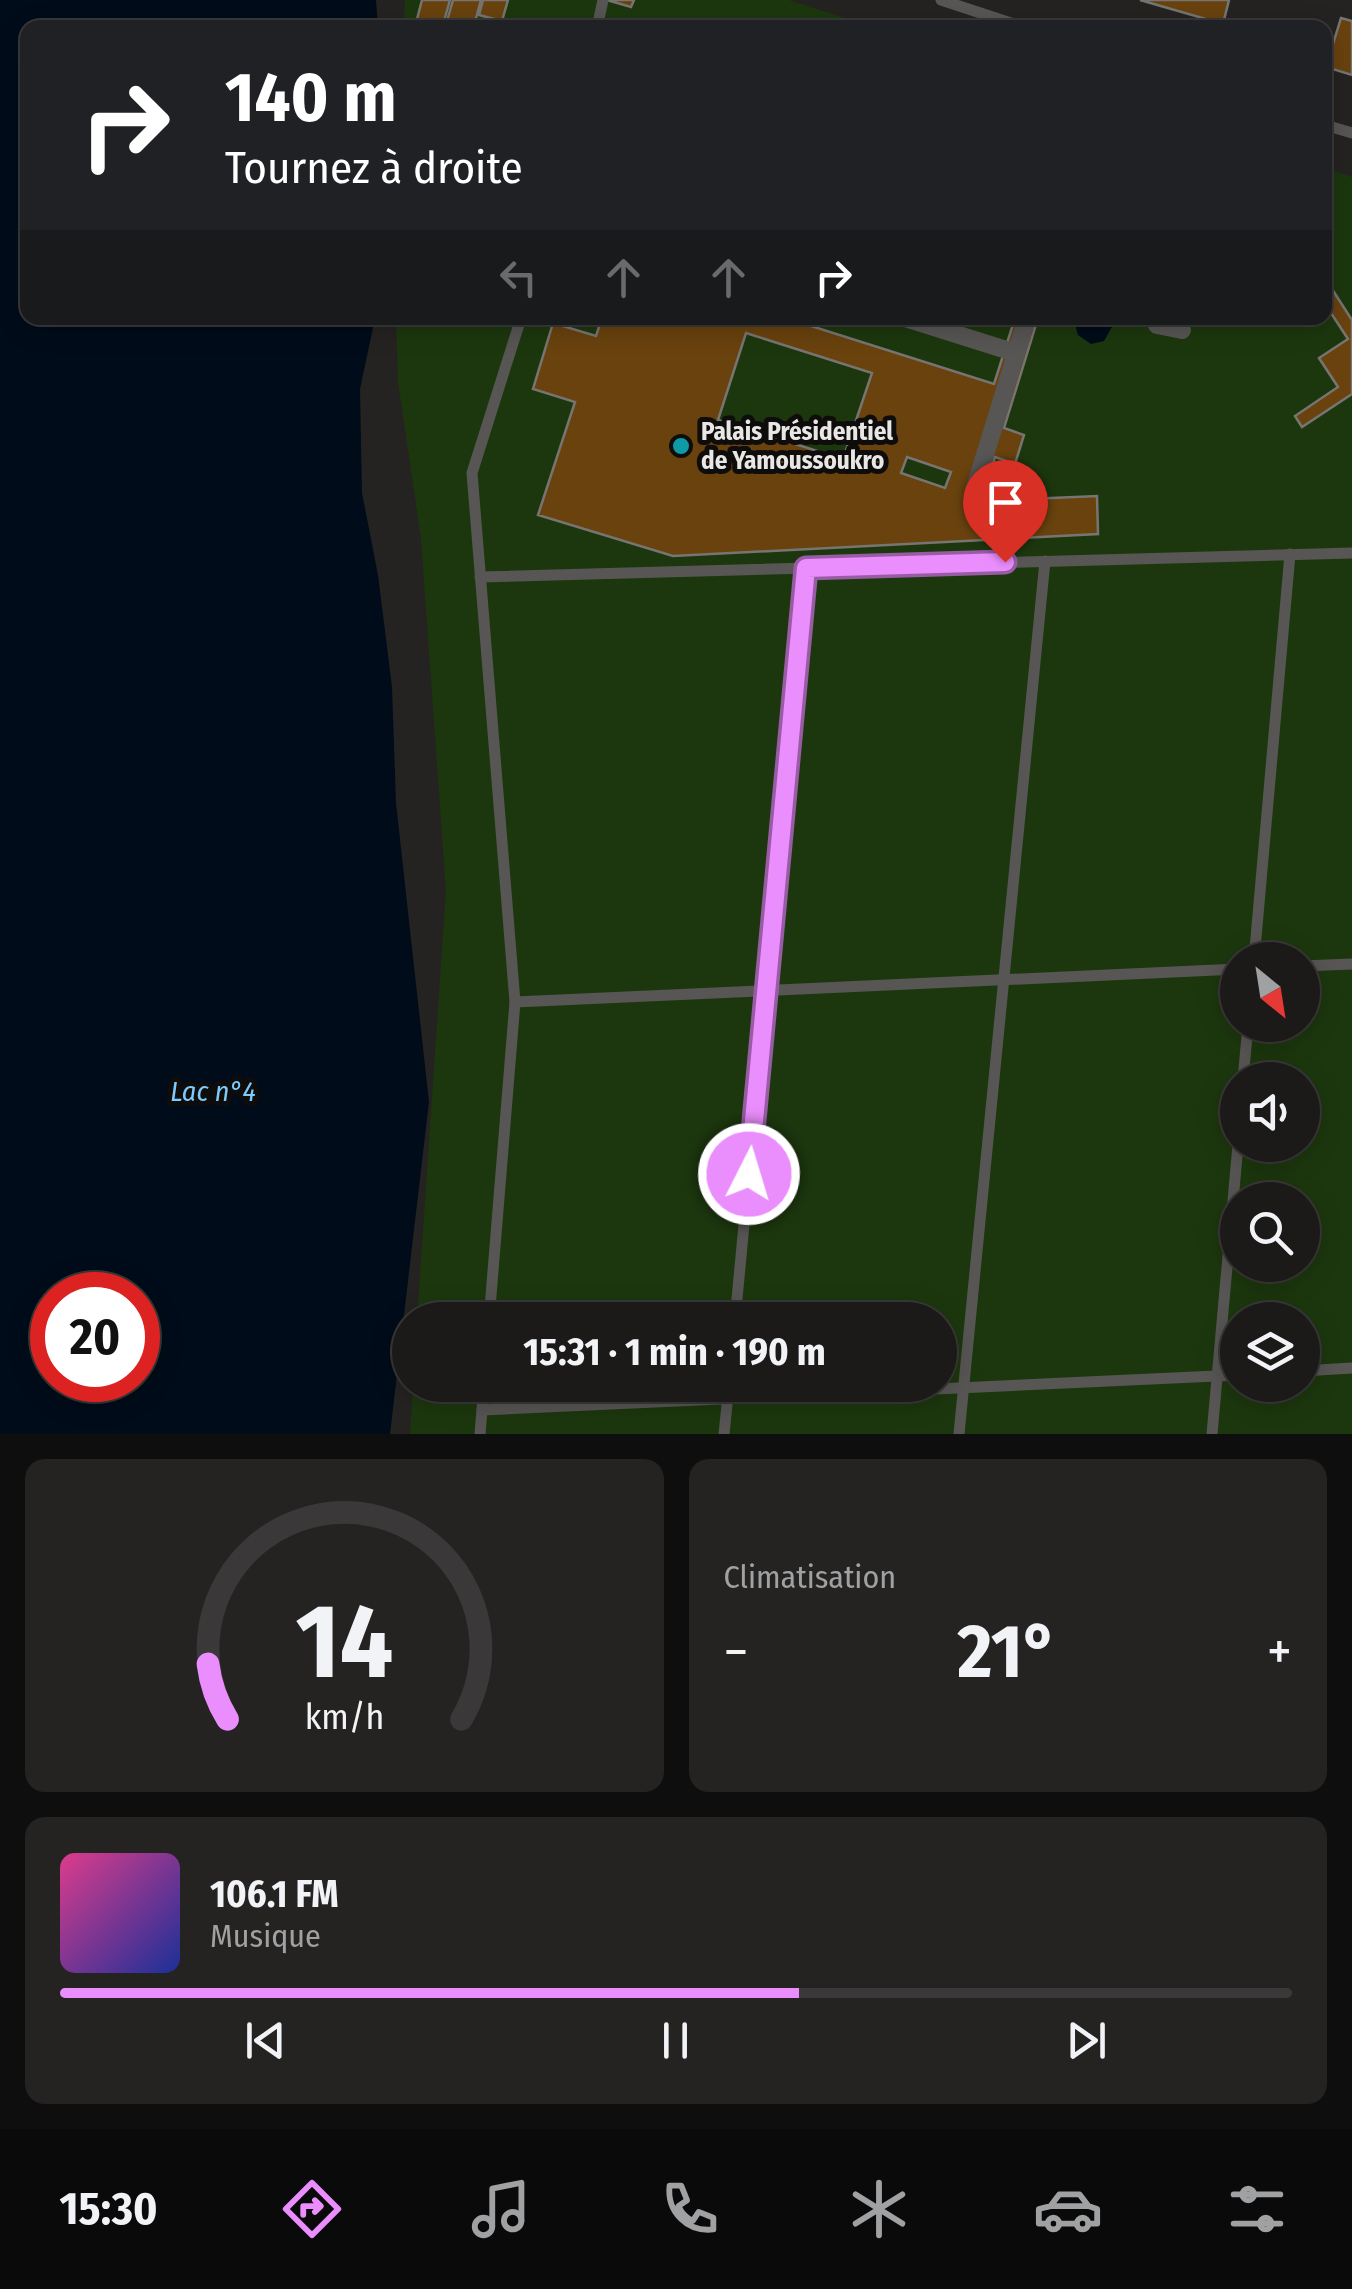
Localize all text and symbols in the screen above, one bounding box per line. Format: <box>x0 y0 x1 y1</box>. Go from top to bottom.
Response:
text: 140 m <box>225 56 397 140</box>
icon: right <box>60 60 190 190</box>
text: Tournez à droite <box>225 141 523 195</box>
icon: left <box>491 250 546 305</box>
icon: ahead <box>596 250 651 305</box>
icon: ahead <box>701 250 756 305</box>
icon: right <box>806 250 861 305</box>
place label: Palais Présidentiel de Yamoussoukro <box>701 417 893 476</box>
marker: Palais Présidentiel de Yamoussoukro <box>670 435 692 457</box>
pin <box>963 460 1048 563</box>
icon: arrive <box>978 475 1033 530</box>
north arrow <box>1220 942 1320 1042</box>
map controls <box>1220 942 1320 1402</box>
button: sound <box>1220 1062 1320 1162</box>
water label: Lac n°4 <box>170 1075 256 1108</box>
position arrow <box>697 1122 801 1226</box>
button: search <box>1220 1182 1320 1282</box>
speed limit sign: 20 <box>30 1272 160 1402</box>
button: layers <box>1220 1302 1320 1402</box>
text: 15:31 · 1 min · 190 m <box>523 1329 826 1375</box>
text: Climatisation <box>724 1558 896 1596</box>
text: 14 <box>296 1580 393 1705</box>
text: 21° <box>958 1607 1058 1697</box>
text: − <box>724 1619 748 1685</box>
text: + <box>1267 1619 1292 1685</box>
text: km/h <box>304 1696 384 1738</box>
text: 106.1 FM <box>210 1871 339 1917</box>
text: Musique <box>210 1917 321 1955</box>
icon: previous <box>238 2013 293 2068</box>
icon: pause <box>648 2013 703 2068</box>
icon: next <box>1059 2013 1114 2068</box>
icon: directions <box>277 2174 347 2244</box>
icon: music <box>466 2174 536 2244</box>
icon: phone <box>655 2174 725 2244</box>
icon: climate <box>844 2174 914 2244</box>
icon: car <box>1033 2174 1103 2244</box>
icon: filters <box>1222 2174 1292 2244</box>
text: 15:30 <box>60 2182 158 2236</box>

